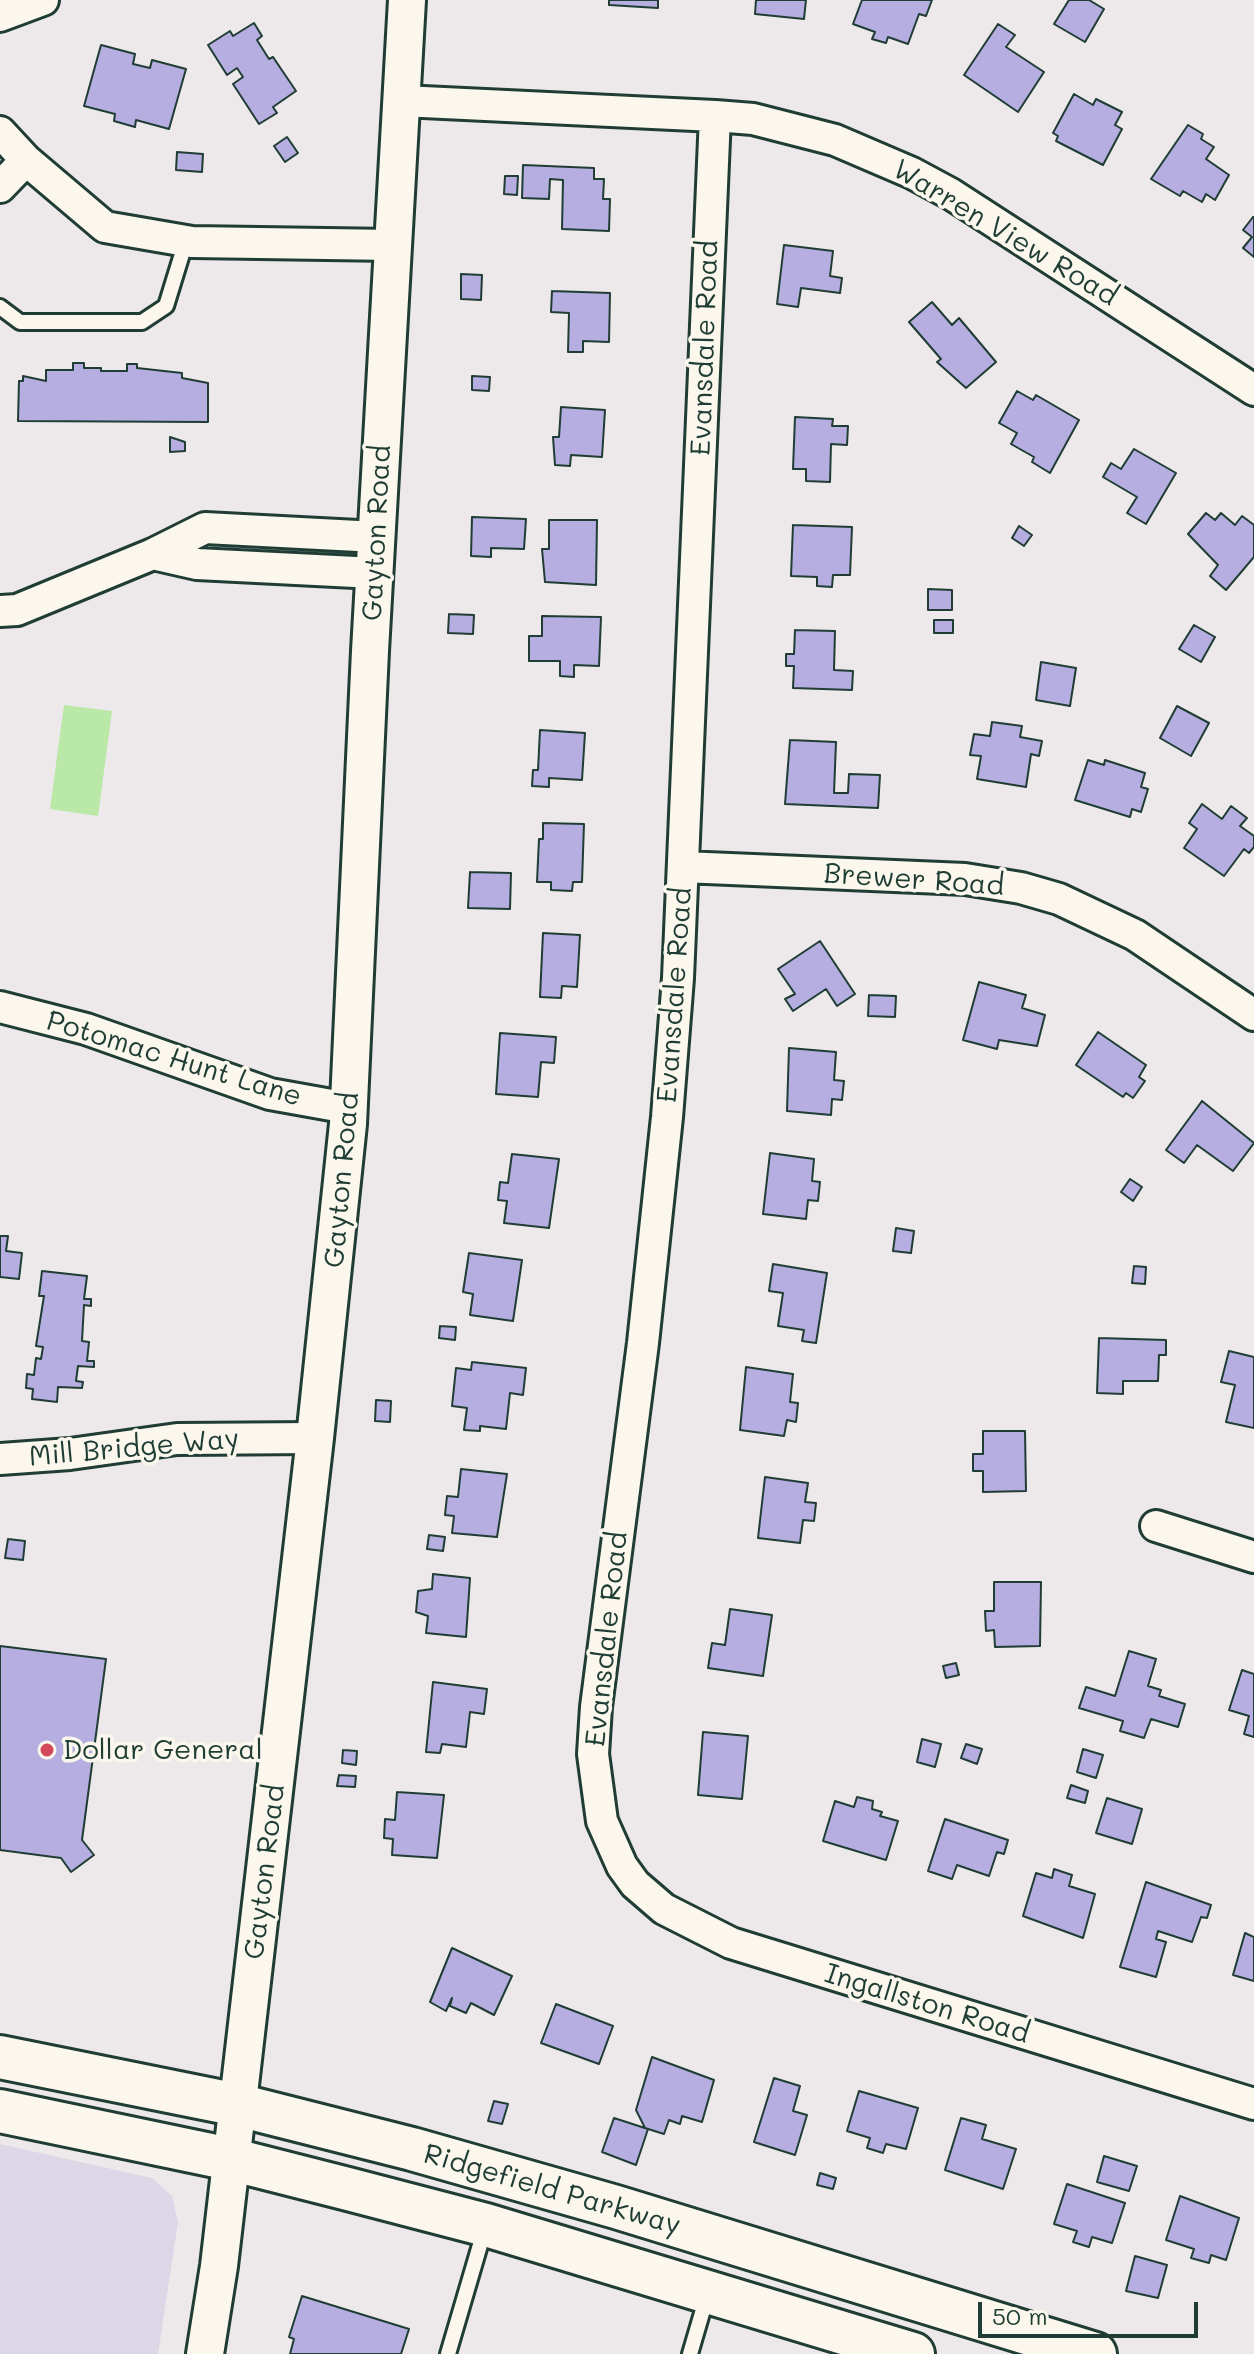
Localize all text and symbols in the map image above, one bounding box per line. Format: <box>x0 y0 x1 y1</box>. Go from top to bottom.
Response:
street label: Warren View Road <box>887 153 1123 313</box>
street label: Evansdale Road <box>684 240 726 456</box>
street label: Gayton Road <box>356 444 398 622</box>
street label: Brewer Road <box>823 857 1005 903</box>
street label: Evansdale Road <box>651 886 699 1104</box>
street label: Potomac Hunt Lane <box>42 1004 306 1114</box>
street label: Gayton Road <box>318 1091 366 1269</box>
street label: Mill Bridge Way <box>28 1422 240 1474</box>
street label: Evansdale Road <box>579 1530 635 1748</box>
place label: Dollar General <box>63 1733 263 1767</box>
marker: Dollar General <box>38 1741 56 1759</box>
street label: Gayton Road <box>238 1783 292 1961</box>
street label: Ingallston Road <box>821 1957 1033 2051</box>
street label: Ridgefield Parkway <box>420 2137 684 2243</box>
scale bar <box>982 2286 1202 2336</box>
text: 50 m <box>992 2300 1048 2331</box>

